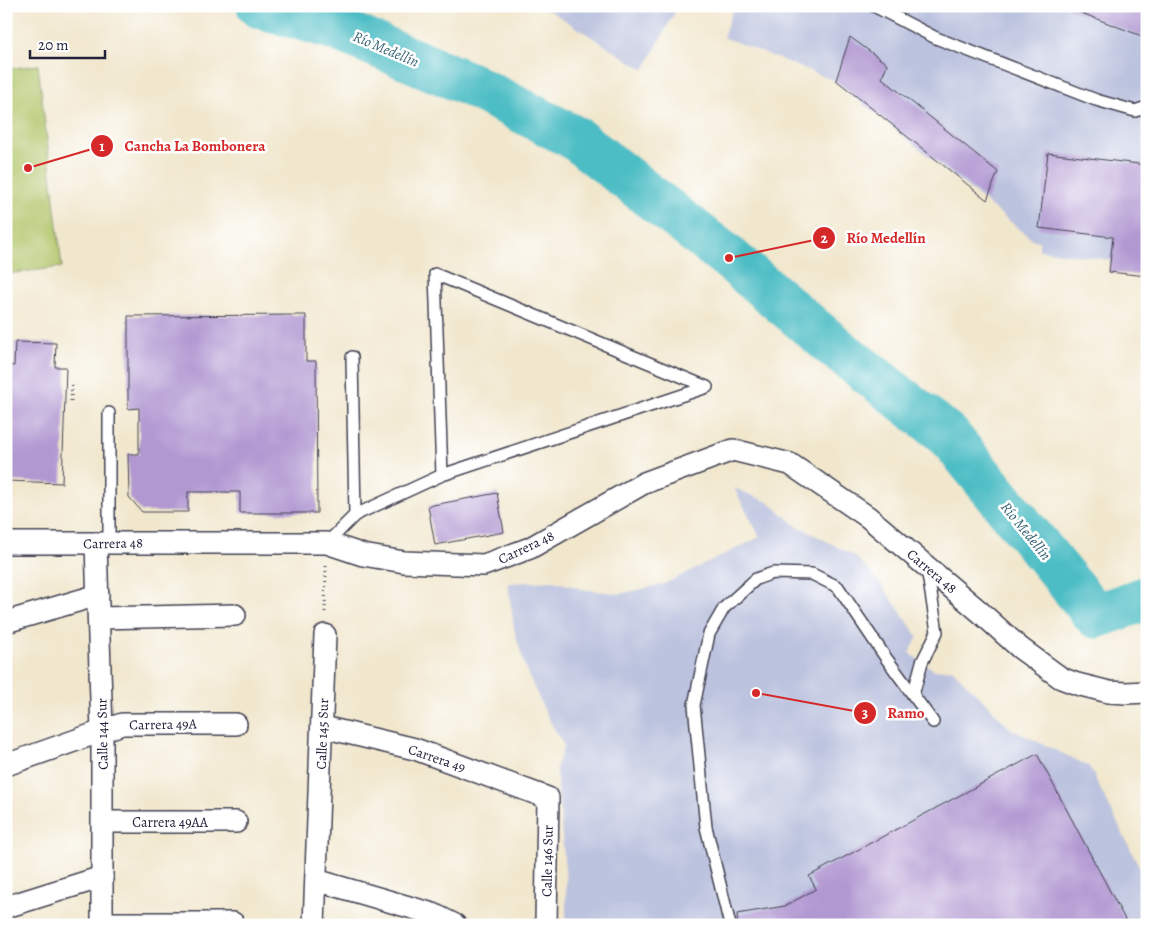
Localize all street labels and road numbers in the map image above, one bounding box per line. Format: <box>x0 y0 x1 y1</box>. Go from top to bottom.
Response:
street label: Carrera 48 <box>495 526 558 569</box>
street label: Carrera 48 <box>83 533 143 554</box>
street label: Carrera 48 <box>903 545 961 598</box>
street label: Calle 144 Sur <box>92 697 113 770</box>
street label: Calle 145 Sur <box>312 697 333 770</box>
street label: Carrera 49A <box>129 714 198 735</box>
street label: Carrera 49 <box>406 740 468 777</box>
street label: Carrera 49AA <box>132 813 209 832</box>
street label: Calle 146 Sur <box>537 824 558 897</box>

